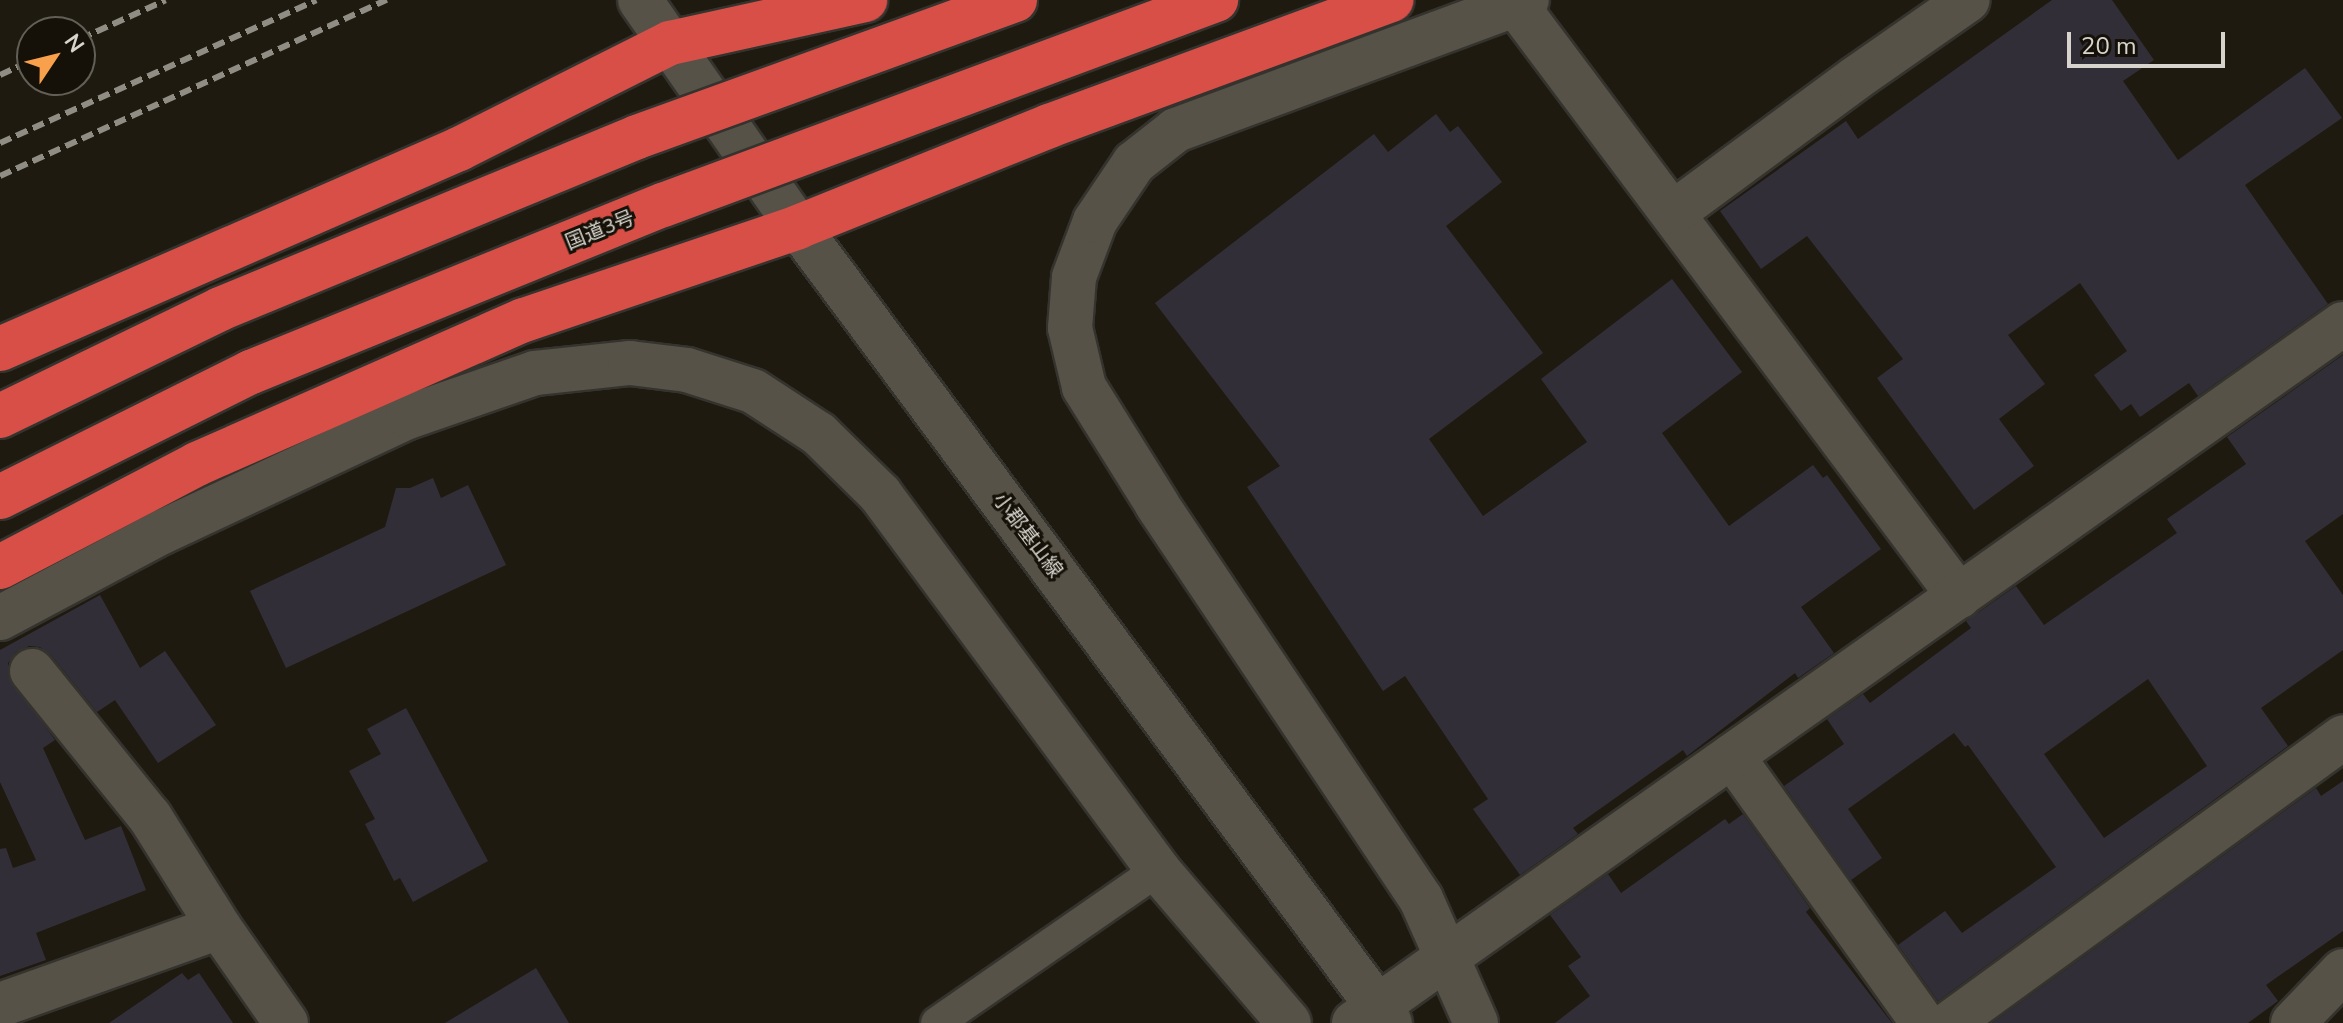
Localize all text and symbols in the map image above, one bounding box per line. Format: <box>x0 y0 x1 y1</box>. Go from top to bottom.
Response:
north arrow <box>16 16 96 96</box>
scale bar <box>2071 16 2229 66</box>
text: N <box>57 28 91 59</box>
text: 20 m <box>2081 30 2137 62</box>
street label: 国道3号 <box>562 205 638 255</box>
street label: 小郡基山線 <box>988 488 1068 582</box>

